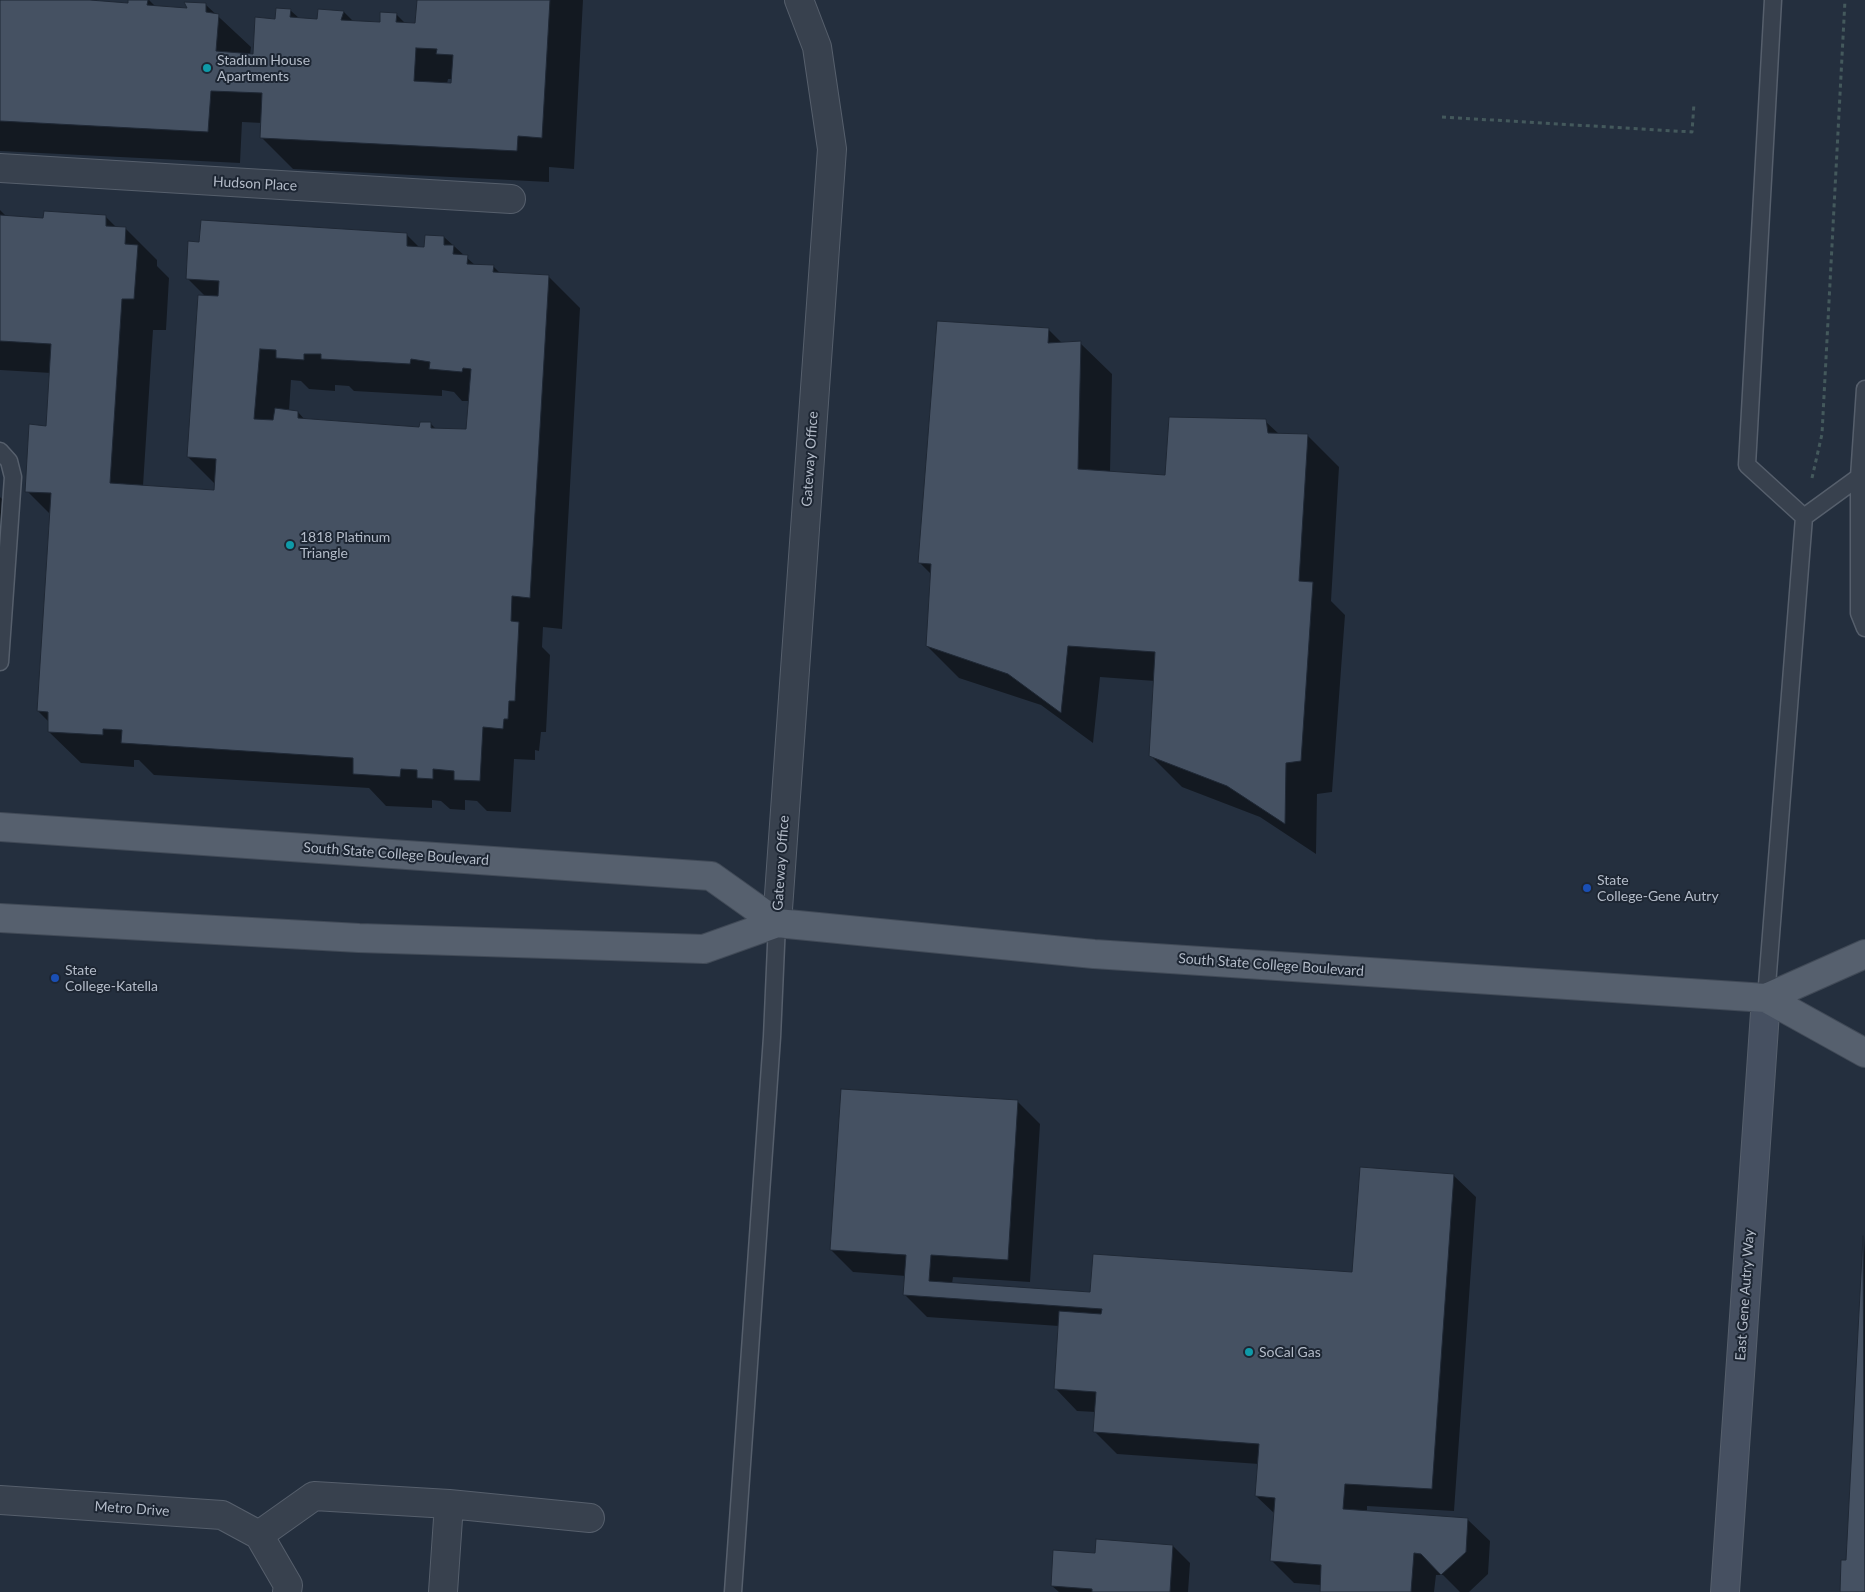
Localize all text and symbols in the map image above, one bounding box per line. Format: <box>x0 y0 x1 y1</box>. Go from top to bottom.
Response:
place label: Stadium House Apartments <box>217 52 310 84</box>
marker: Stadium House Apartments <box>201 62 213 74</box>
street label: Hudson Place <box>213 173 297 195</box>
street label: Gateway Office <box>798 411 822 507</box>
place label: 1818 Platinum Triangle <box>300 529 390 562</box>
marker: 1818 Platinum Triangle <box>284 539 296 551</box>
street label: Gateway Office <box>769 815 793 911</box>
street label: South State College Boulevard <box>303 839 489 869</box>
place label: State College-Gene Autry <box>1597 872 1719 904</box>
marker: State College-Gene Autry <box>1581 882 1593 894</box>
street label: South State College Boulevard <box>1178 950 1364 980</box>
place label: State College-Katella <box>65 962 158 994</box>
marker: State College-Katella <box>49 972 61 984</box>
street label: East Gene Autry Way <box>1732 1229 1758 1361</box>
place label: SoCal Gas <box>1259 1344 1321 1360</box>
marker: SoCal Gas <box>1243 1346 1255 1358</box>
street label: Metro Drive <box>94 1498 170 1520</box>

